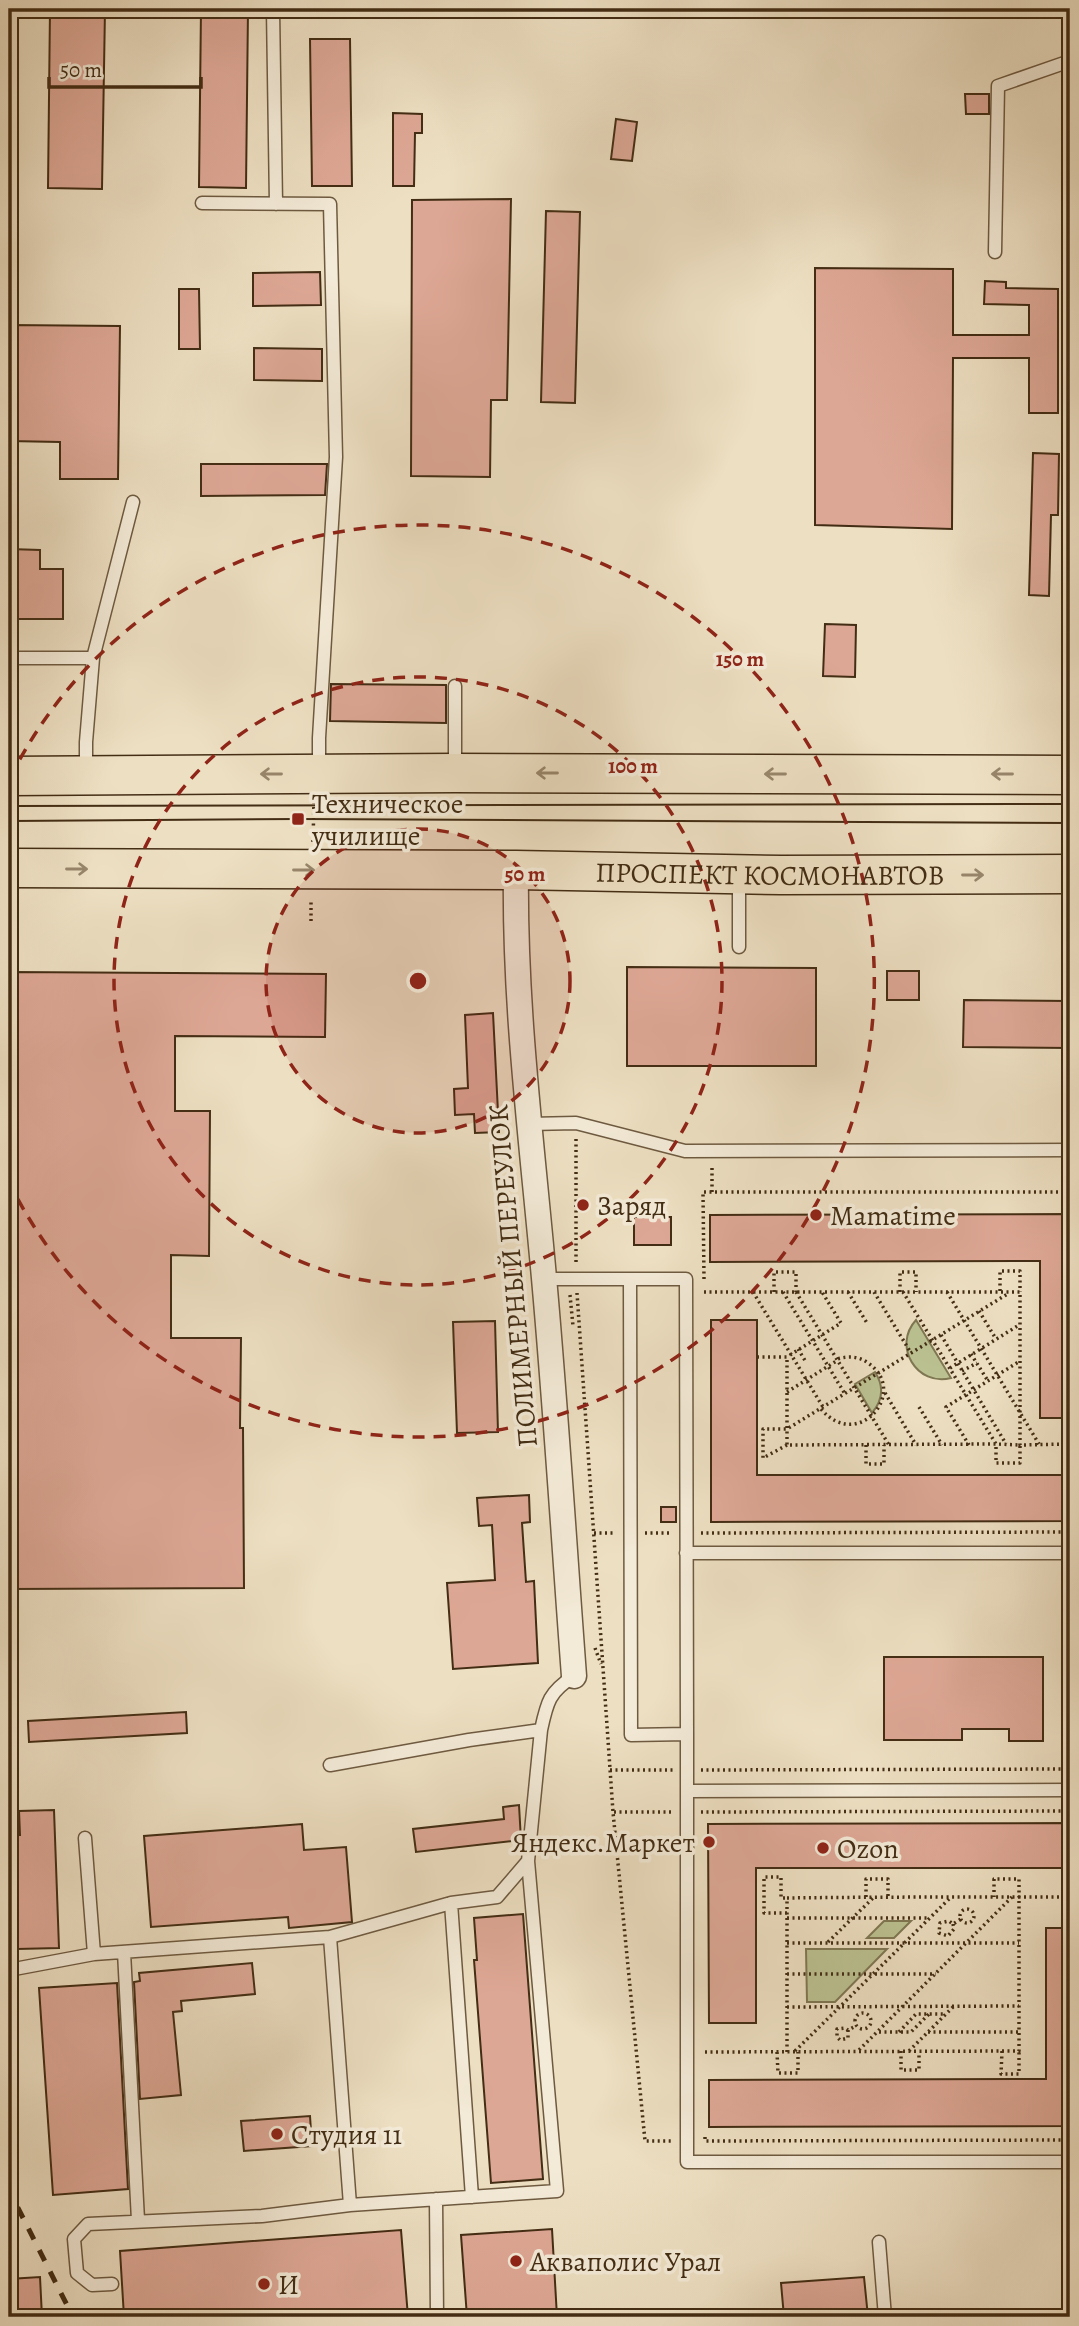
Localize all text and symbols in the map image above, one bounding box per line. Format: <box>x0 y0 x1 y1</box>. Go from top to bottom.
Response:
scale bar <box>49 46 201 90</box>
text: 50 m <box>60 56 102 84</box>
text: 150 m <box>716 645 765 673</box>
text: 100 m <box>608 752 658 780</box>
one-way arrow <box>536 766 559 780</box>
one-way arrow <box>259 767 282 781</box>
one-way arrow <box>763 767 786 781</box>
one-way arrow <box>991 767 1014 781</box>
place label: Техническое училище <box>311 785 463 855</box>
marker: Техническое училище <box>290 811 306 827</box>
street label: ПРОСПЕКТ КОСМОНАВТОВ <box>595 854 945 895</box>
text: 50 m <box>505 860 546 888</box>
one-way arrow <box>65 862 88 875</box>
one-way arrow <box>293 863 316 877</box>
one-way arrow <box>961 868 984 882</box>
centre of rings <box>406 969 430 993</box>
street label: ПОЛИМЕРНЫЙ ПЕРЕУЛОК <box>479 1103 547 1449</box>
place label: Заряд <box>597 1187 666 1225</box>
marker: Заряд <box>575 1197 591 1213</box>
place label: Mamatime <box>830 1197 956 1235</box>
marker: Mamatime <box>808 1207 824 1223</box>
place label: Яндекс.Маркет <box>511 1824 695 1862</box>
place label: Ozon <box>837 1830 899 1868</box>
marker: Яндекс.Маркет <box>701 1834 717 1850</box>
marker: Ozon <box>815 1840 831 1856</box>
place label: Студия 11 <box>291 2116 402 2154</box>
marker: Студия 11 <box>269 2126 285 2142</box>
place label: Акваполис Урал <box>529 2243 721 2281</box>
marker: Акваполис Урал <box>508 2253 524 2269</box>
place label: И <box>278 2266 299 2304</box>
marker: И <box>256 2276 272 2292</box>

